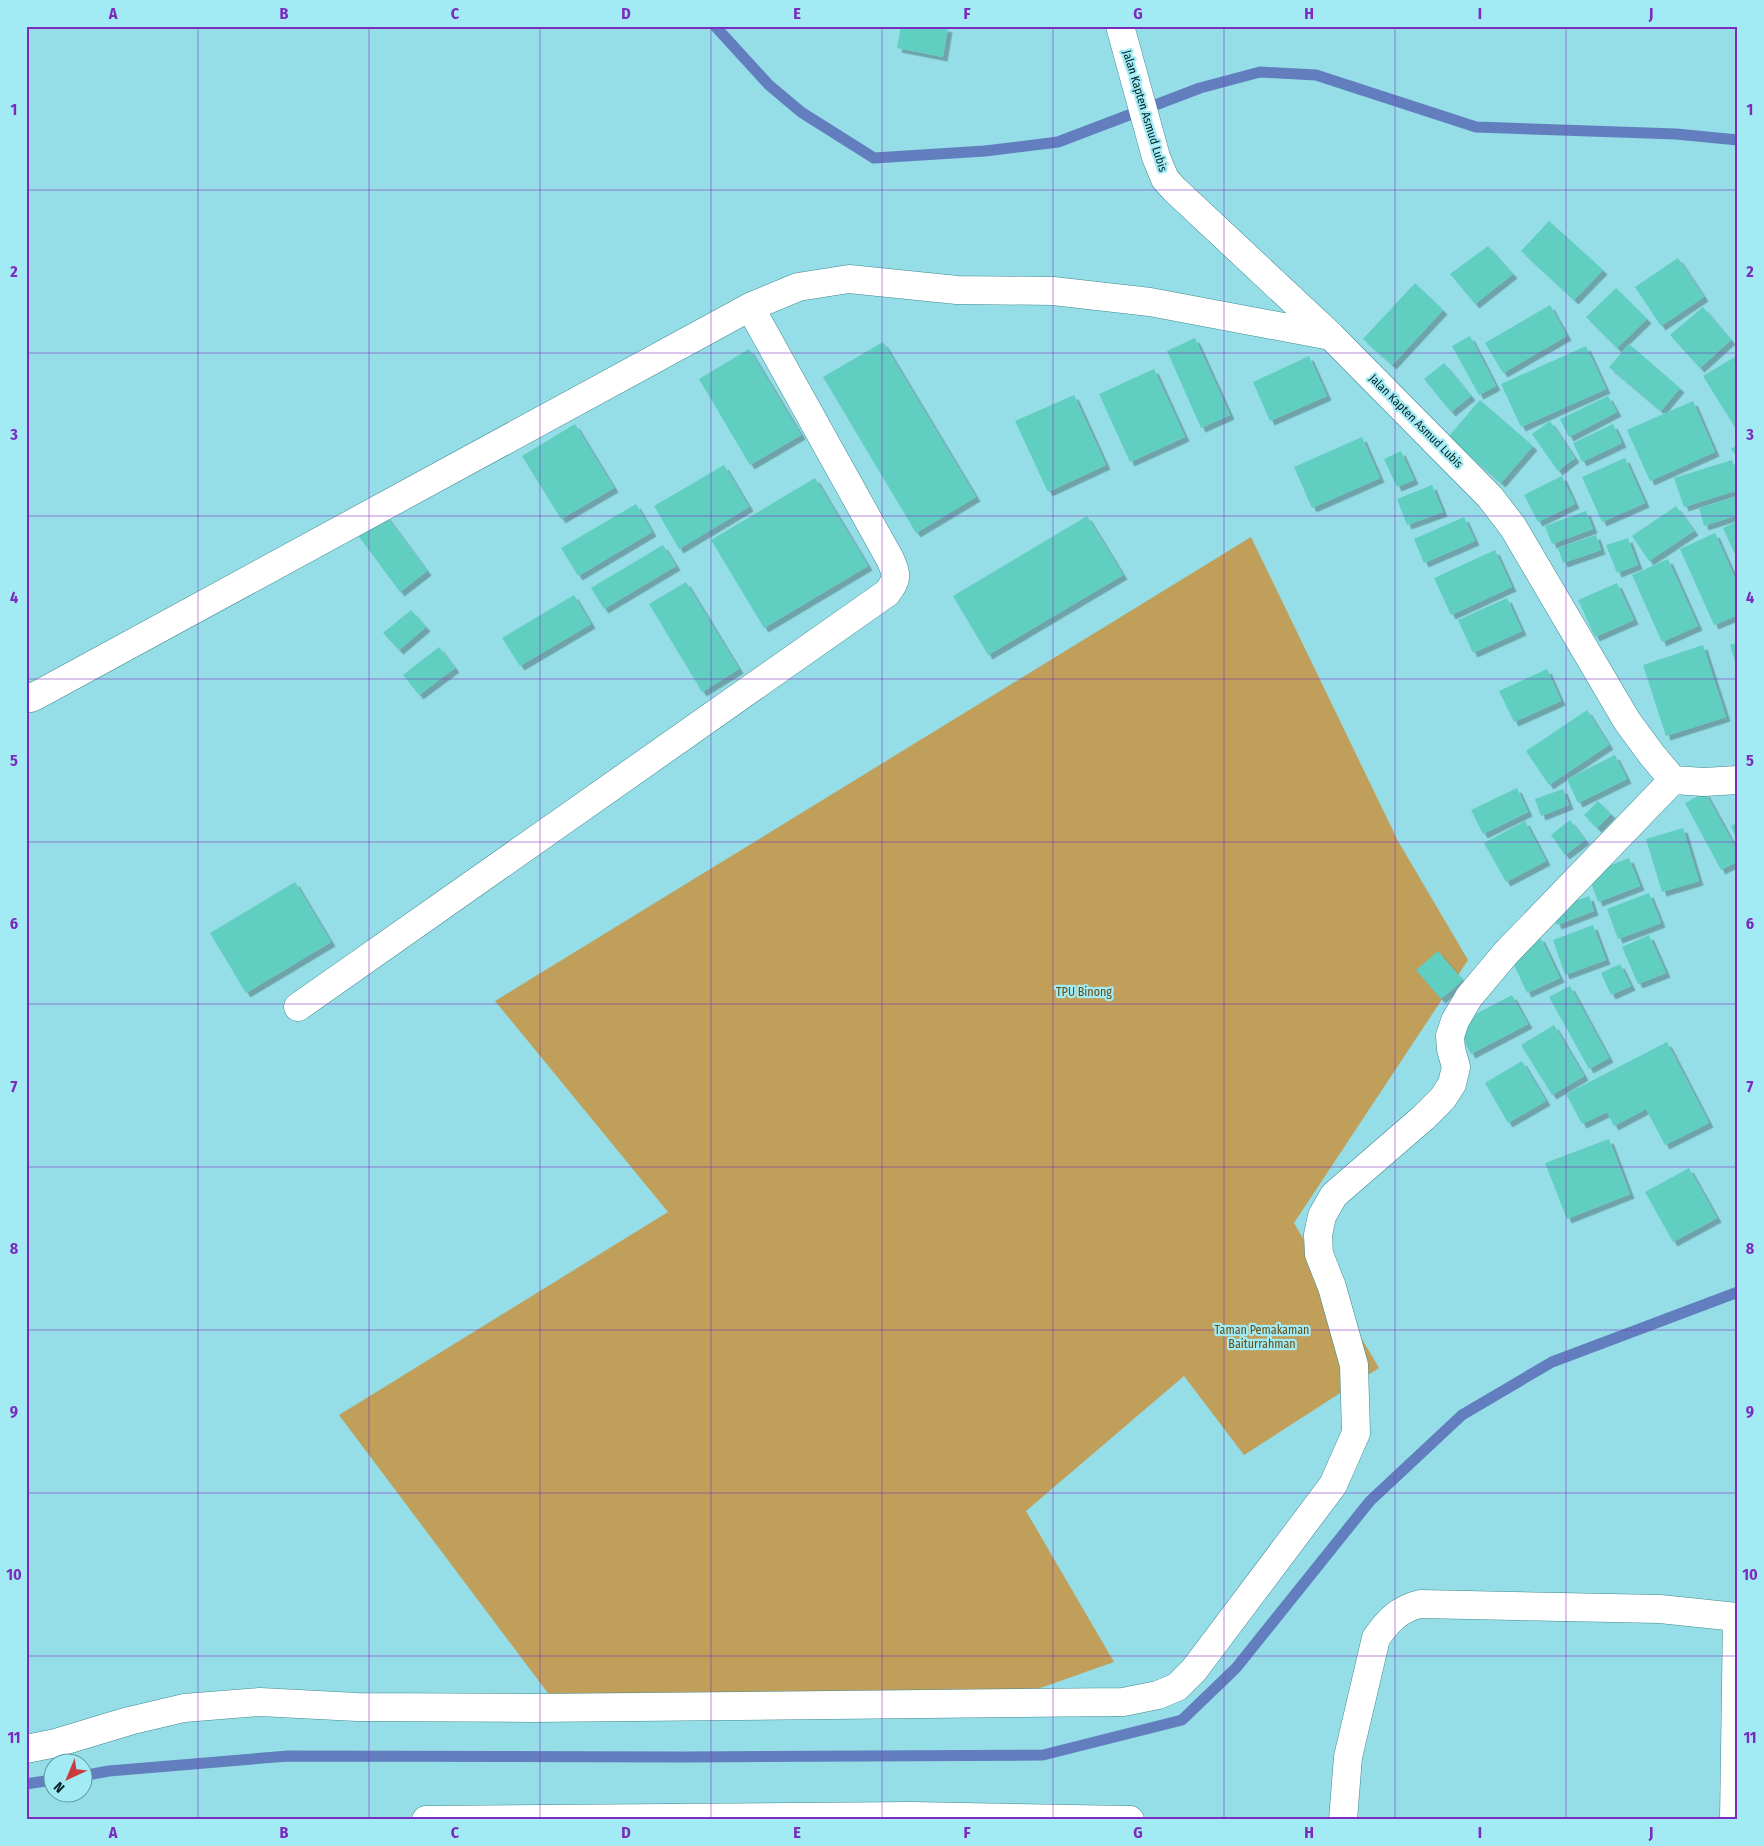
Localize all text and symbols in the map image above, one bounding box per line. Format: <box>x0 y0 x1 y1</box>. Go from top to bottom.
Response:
text: A <box>108 4 118 23</box>
text: B <box>280 4 289 23</box>
text: C <box>451 4 460 23</box>
text: D <box>621 4 631 23</box>
text: E <box>793 4 801 23</box>
text: F <box>963 4 971 23</box>
text: G <box>1133 4 1143 23</box>
text: H <box>1304 4 1314 23</box>
text: I <box>1478 4 1482 23</box>
text: J <box>1648 4 1653 23</box>
street label: Jalan Kapten Asmud Lubis <box>1120 48 1170 174</box>
text: 1 <box>11 100 17 119</box>
text: 1 <box>1747 100 1753 119</box>
text: 2 <box>9 262 18 281</box>
text: 2 <box>1745 262 1754 281</box>
street label: Jalan Kapten Asmud Lubis <box>1366 371 1466 471</box>
text: 3 <box>9 425 18 444</box>
text: 3 <box>1745 425 1754 444</box>
text: 4 <box>10 588 18 607</box>
text: 4 <box>1746 588 1754 607</box>
text: 5 <box>10 751 18 770</box>
text: 5 <box>1746 751 1754 770</box>
text: 6 <box>10 914 18 933</box>
text: 6 <box>1746 914 1754 933</box>
park label: TPU Binong <box>1056 985 1112 999</box>
text: 7 <box>11 1077 18 1096</box>
text: 7 <box>1747 1077 1754 1096</box>
text: 8 <box>10 1239 19 1258</box>
text: 8 <box>1746 1239 1755 1258</box>
park label: Taman Pemakaman Baiturrahman <box>1215 1323 1309 1351</box>
text: 9 <box>10 1402 18 1421</box>
text: 9 <box>1746 1402 1754 1421</box>
text: 10 <box>6 1565 22 1584</box>
text: 10 <box>1742 1565 1758 1584</box>
text: 11 <box>7 1728 21 1747</box>
text: 11 <box>1743 1728 1757 1747</box>
north arrow <box>42 1754 92 1804</box>
text: N <box>50 1778 68 1796</box>
text: A <box>108 1823 118 1842</box>
text: B <box>280 1823 289 1842</box>
text: C <box>451 1823 460 1842</box>
text: D <box>621 1823 631 1842</box>
text: E <box>793 1823 801 1842</box>
text: F <box>963 1823 971 1842</box>
text: G <box>1133 1823 1143 1842</box>
text: H <box>1304 1823 1314 1842</box>
text: I <box>1478 1823 1482 1842</box>
text: J <box>1648 1823 1653 1842</box>

